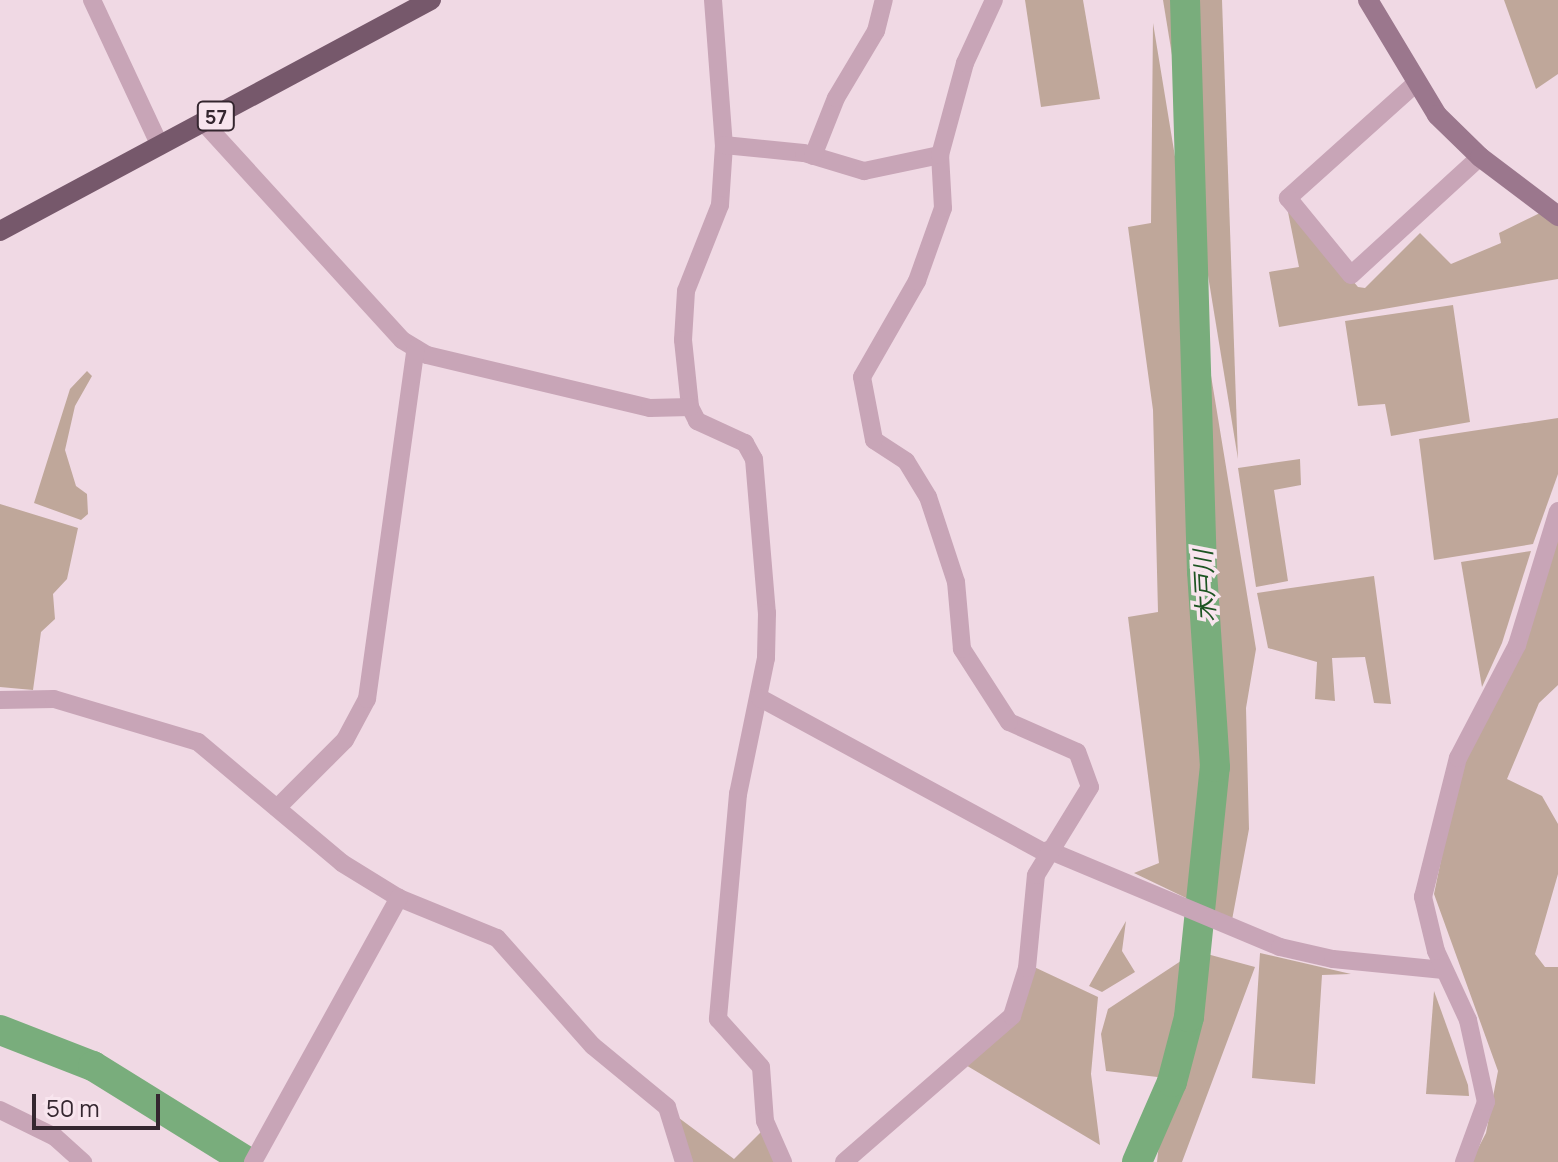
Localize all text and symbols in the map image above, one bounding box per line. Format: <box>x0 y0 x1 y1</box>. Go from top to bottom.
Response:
road number: 57 <box>196 100 236 132</box>
water label: 木戸川 <box>1188 549 1220 623</box>
scale bar <box>36 1078 164 1128</box>
text: 50 m <box>46 1091 100 1124</box>

